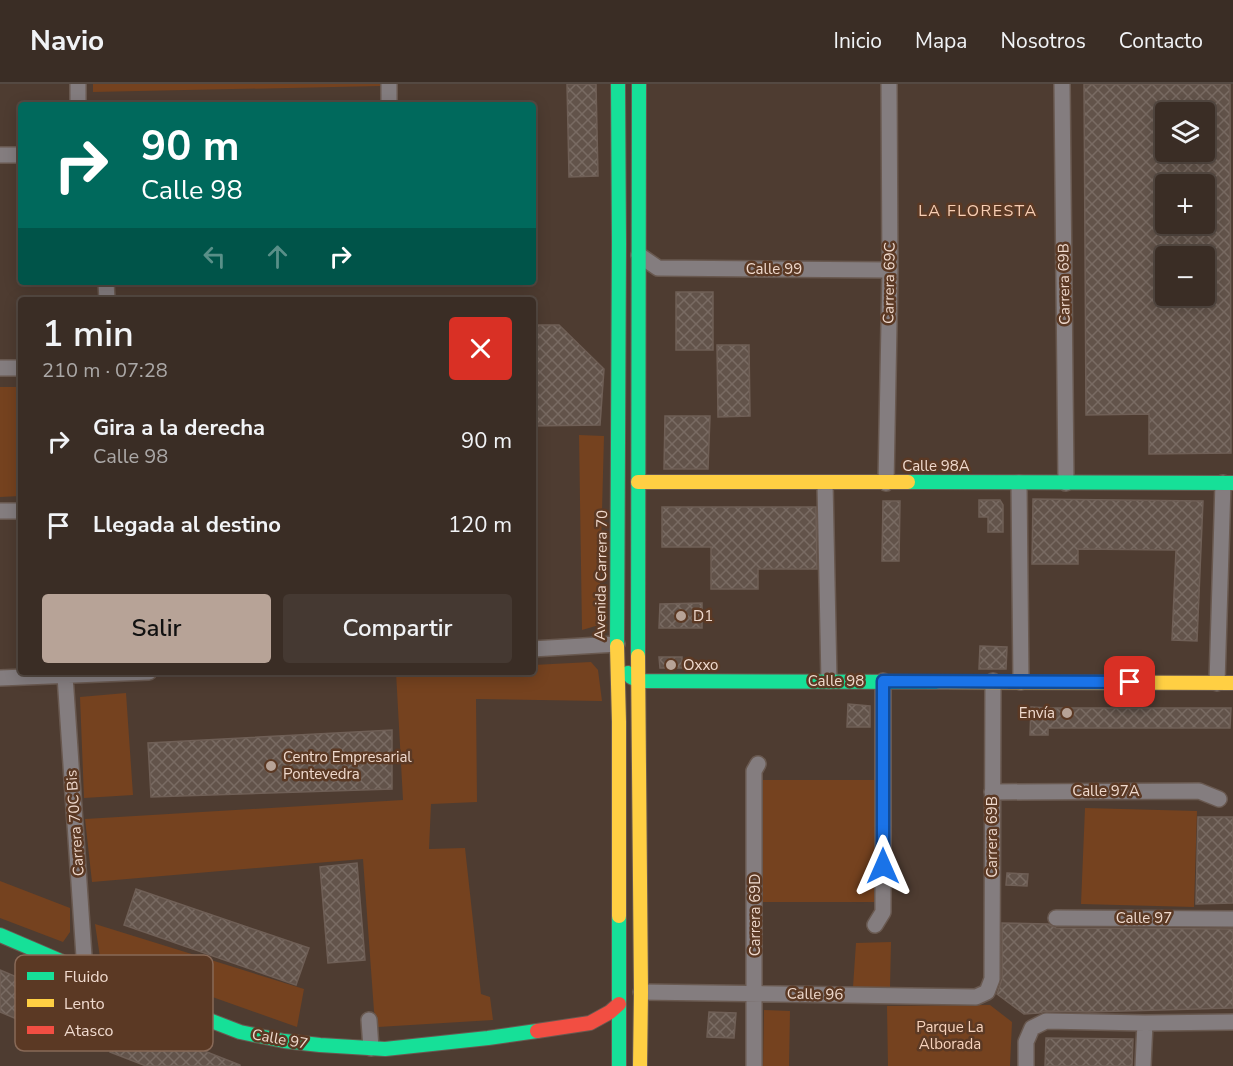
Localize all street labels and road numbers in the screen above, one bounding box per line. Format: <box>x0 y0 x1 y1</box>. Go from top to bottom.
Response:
street label: Carrera 69C <box>878 242 900 324</box>
street label: Carrera 69B <box>1053 243 1075 325</box>
street label: Calle 99 <box>746 259 802 279</box>
street label: Calle 98A <box>902 456 970 476</box>
street label: Avenida Carrera 70 <box>590 510 612 640</box>
street label: Calle 98 <box>808 671 864 691</box>
street label: Carrera 70C Bis <box>61 769 89 877</box>
street label: Calle 97A <box>1072 781 1140 801</box>
street label: Carrera 69B <box>982 796 1002 878</box>
street label: Carrera 69D <box>745 874 765 956</box>
street label: Calle 97 <box>1116 908 1172 928</box>
street label: Calle 96 <box>787 984 843 1004</box>
street label: Calle 97 <box>250 1024 310 1054</box>

